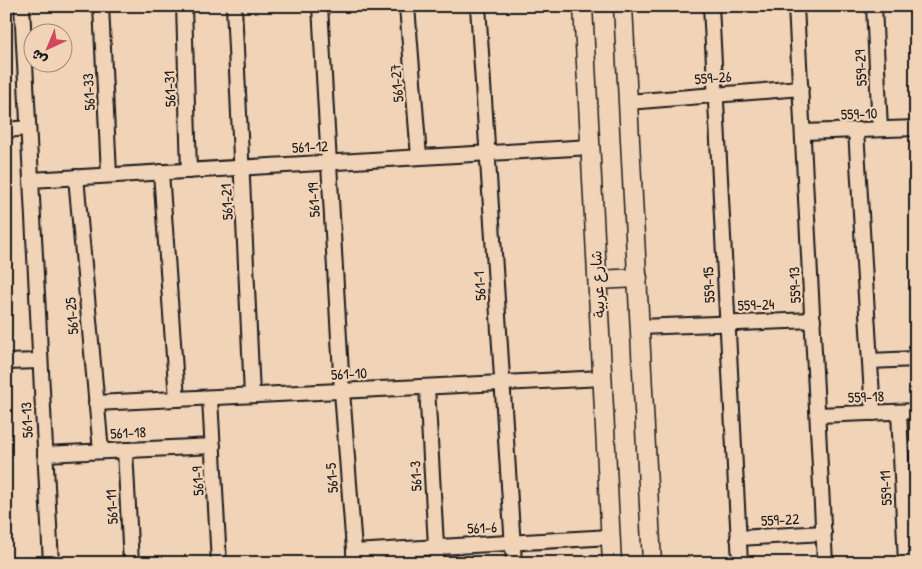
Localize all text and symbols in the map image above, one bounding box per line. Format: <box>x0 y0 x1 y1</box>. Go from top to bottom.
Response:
north arrow <box>22 22 72 72</box>
text: ش <box>26 46 51 70</box>
street label: 559-29 <box>849 49 872 87</box>
street label: 561-27 <box>384 63 409 103</box>
street label: 559-26 <box>693 65 732 90</box>
street label: 561-31 <box>158 71 181 107</box>
street label: 561-33 <box>77 73 100 111</box>
street label: 559-10 <box>840 102 878 125</box>
street label: 561-12 <box>291 135 329 158</box>
street label: 561-19 <box>302 182 325 218</box>
street label: 561-21 <box>215 183 238 221</box>
street label: شارع عربية <box>585 250 610 318</box>
street label: 559-15 <box>697 266 720 304</box>
street label: 559-13 <box>783 266 806 304</box>
street label: 561-1 <box>468 271 491 301</box>
street label: 559-24 <box>737 293 775 316</box>
street label: 561-25 <box>59 296 84 335</box>
street label: 561-10 <box>330 362 368 385</box>
street label: 559-18 <box>848 385 884 408</box>
street label: 561-13 <box>15 401 38 439</box>
street label: 561-18 <box>110 421 146 444</box>
street label: 561-3 <box>404 460 427 492</box>
street label: 561-5 <box>320 461 343 494</box>
street label: 561-9 <box>186 465 209 496</box>
street label: 559-11 <box>874 470 897 506</box>
street label: 561-11 <box>100 489 123 525</box>
street label: 559-22 <box>760 508 800 531</box>
street label: 561-6 <box>467 516 497 539</box>

